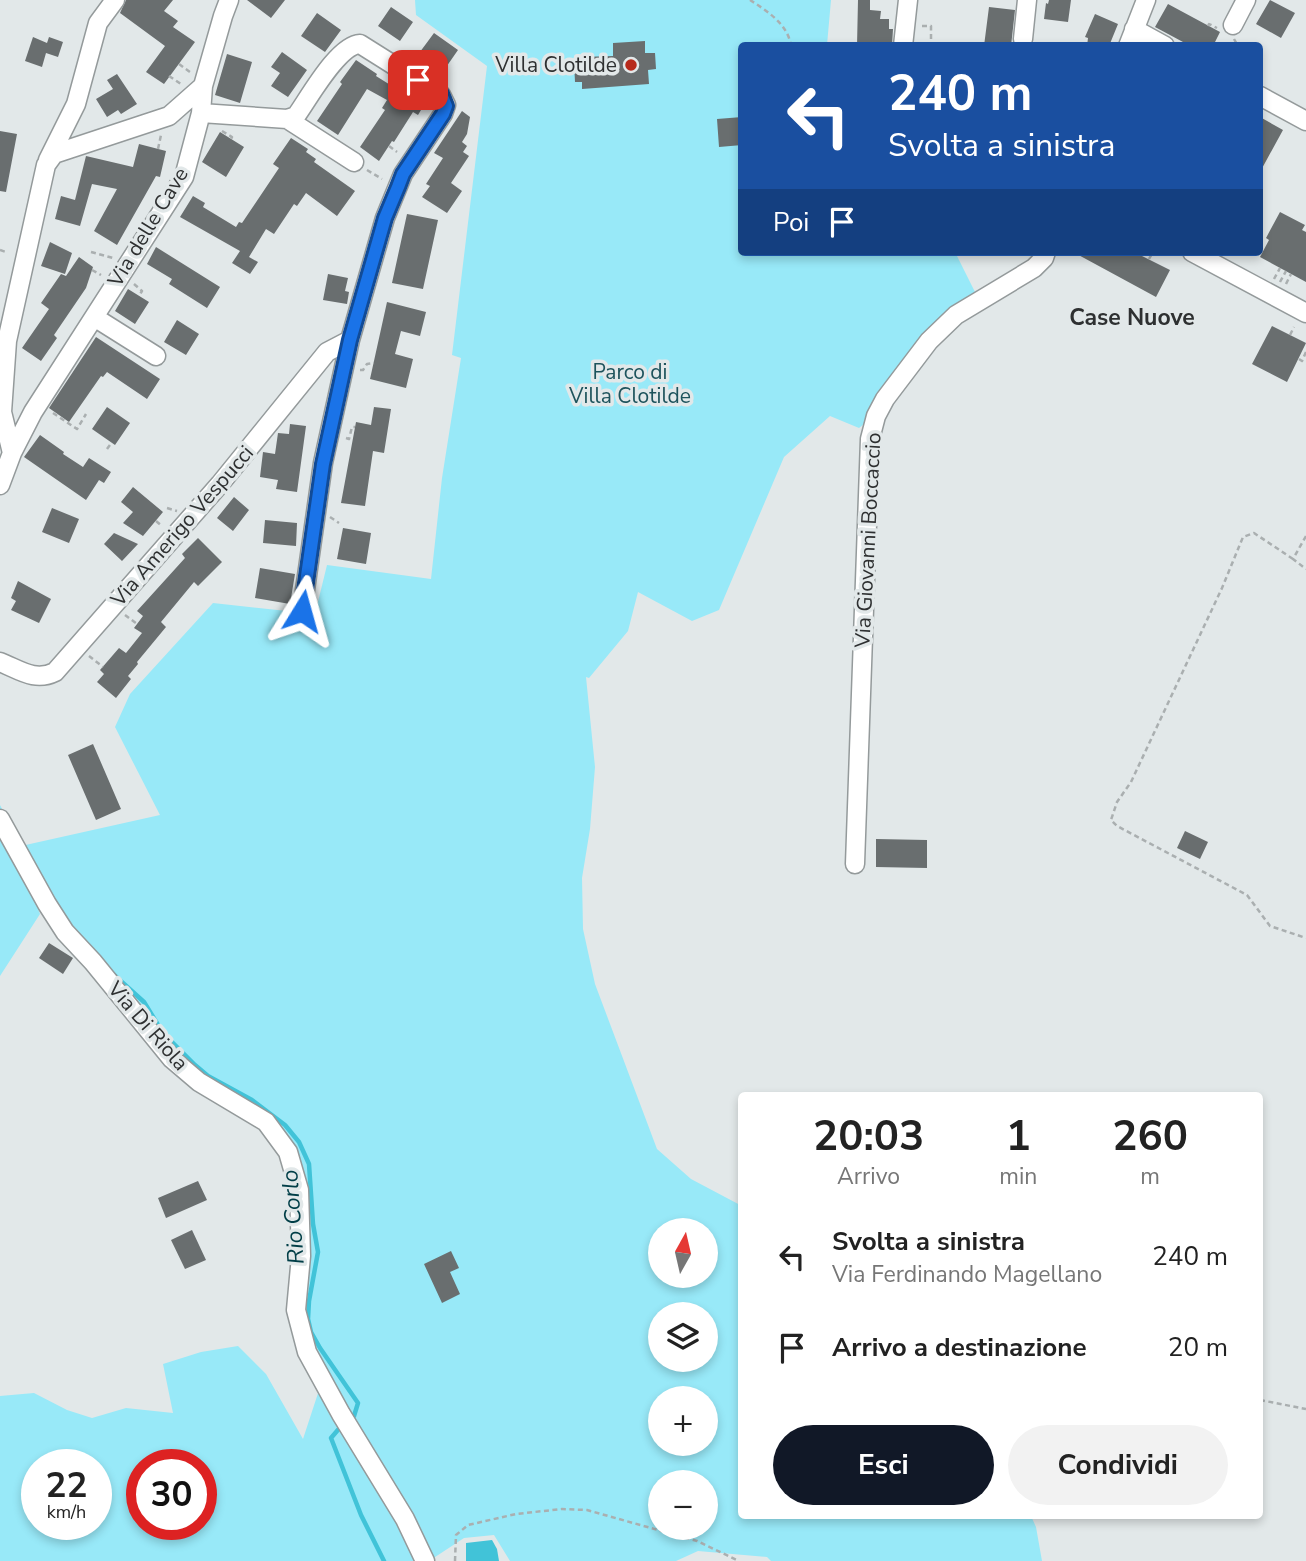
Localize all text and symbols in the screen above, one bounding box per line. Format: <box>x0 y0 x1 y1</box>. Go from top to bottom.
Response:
pin <box>388 50 448 110</box>
place label: Villa Clotilde <box>494 51 617 79</box>
marker: Villa Clotilde <box>623 57 639 73</box>
text: 240 m <box>888 60 1032 127</box>
icon: arrive <box>399 61 437 99</box>
icon: left <box>773 70 864 161</box>
text: Svolta a sinistra <box>888 124 1115 167</box>
street label: Via delle Cave <box>101 162 195 293</box>
icon: arrive <box>823 203 861 241</box>
text: Poi <box>773 205 809 240</box>
district label: Case Nuove <box>1069 302 1195 333</box>
park label: Parco di Villa Clotilde <box>568 358 691 410</box>
street label: Via Giovanni Boccaccio <box>848 432 888 649</box>
street label: Via Amerigo Vespucci <box>104 440 260 613</box>
position arrow <box>265 574 339 648</box>
street label: Via Di Riola <box>101 975 195 1077</box>
text: 20:03 <box>813 1108 924 1165</box>
text: 1 <box>1006 1108 1031 1165</box>
text: 260 <box>1112 1108 1188 1165</box>
text: Arrivo <box>837 1161 900 1192</box>
text: min <box>999 1161 1037 1192</box>
text: m <box>1140 1161 1160 1192</box>
water label: Rio Corlo <box>274 1169 312 1265</box>
north arrow <box>648 1218 718 1288</box>
map controls <box>648 1218 718 1540</box>
text: Svolta a sinistra <box>832 1224 1025 1259</box>
icon: left <box>773 1238 811 1276</box>
text: 240 m <box>1152 1239 1228 1274</box>
text: Via Ferdinando Magellano <box>832 1259 1102 1290</box>
button: layers <box>648 1302 718 1372</box>
icon: arrive <box>773 1329 811 1367</box>
text: Arrivo a destinazione <box>832 1330 1087 1365</box>
text: 20 m <box>1168 1330 1228 1365</box>
button: + <box>648 1386 718 1456</box>
button: Esci <box>773 1425 994 1505</box>
button: Condividi <box>1008 1425 1228 1505</box>
speed limit sign: 30 <box>126 1449 217 1540</box>
text: 22 <box>45 1462 88 1509</box>
button: − <box>648 1470 718 1540</box>
text: km/h <box>47 1500 86 1524</box>

